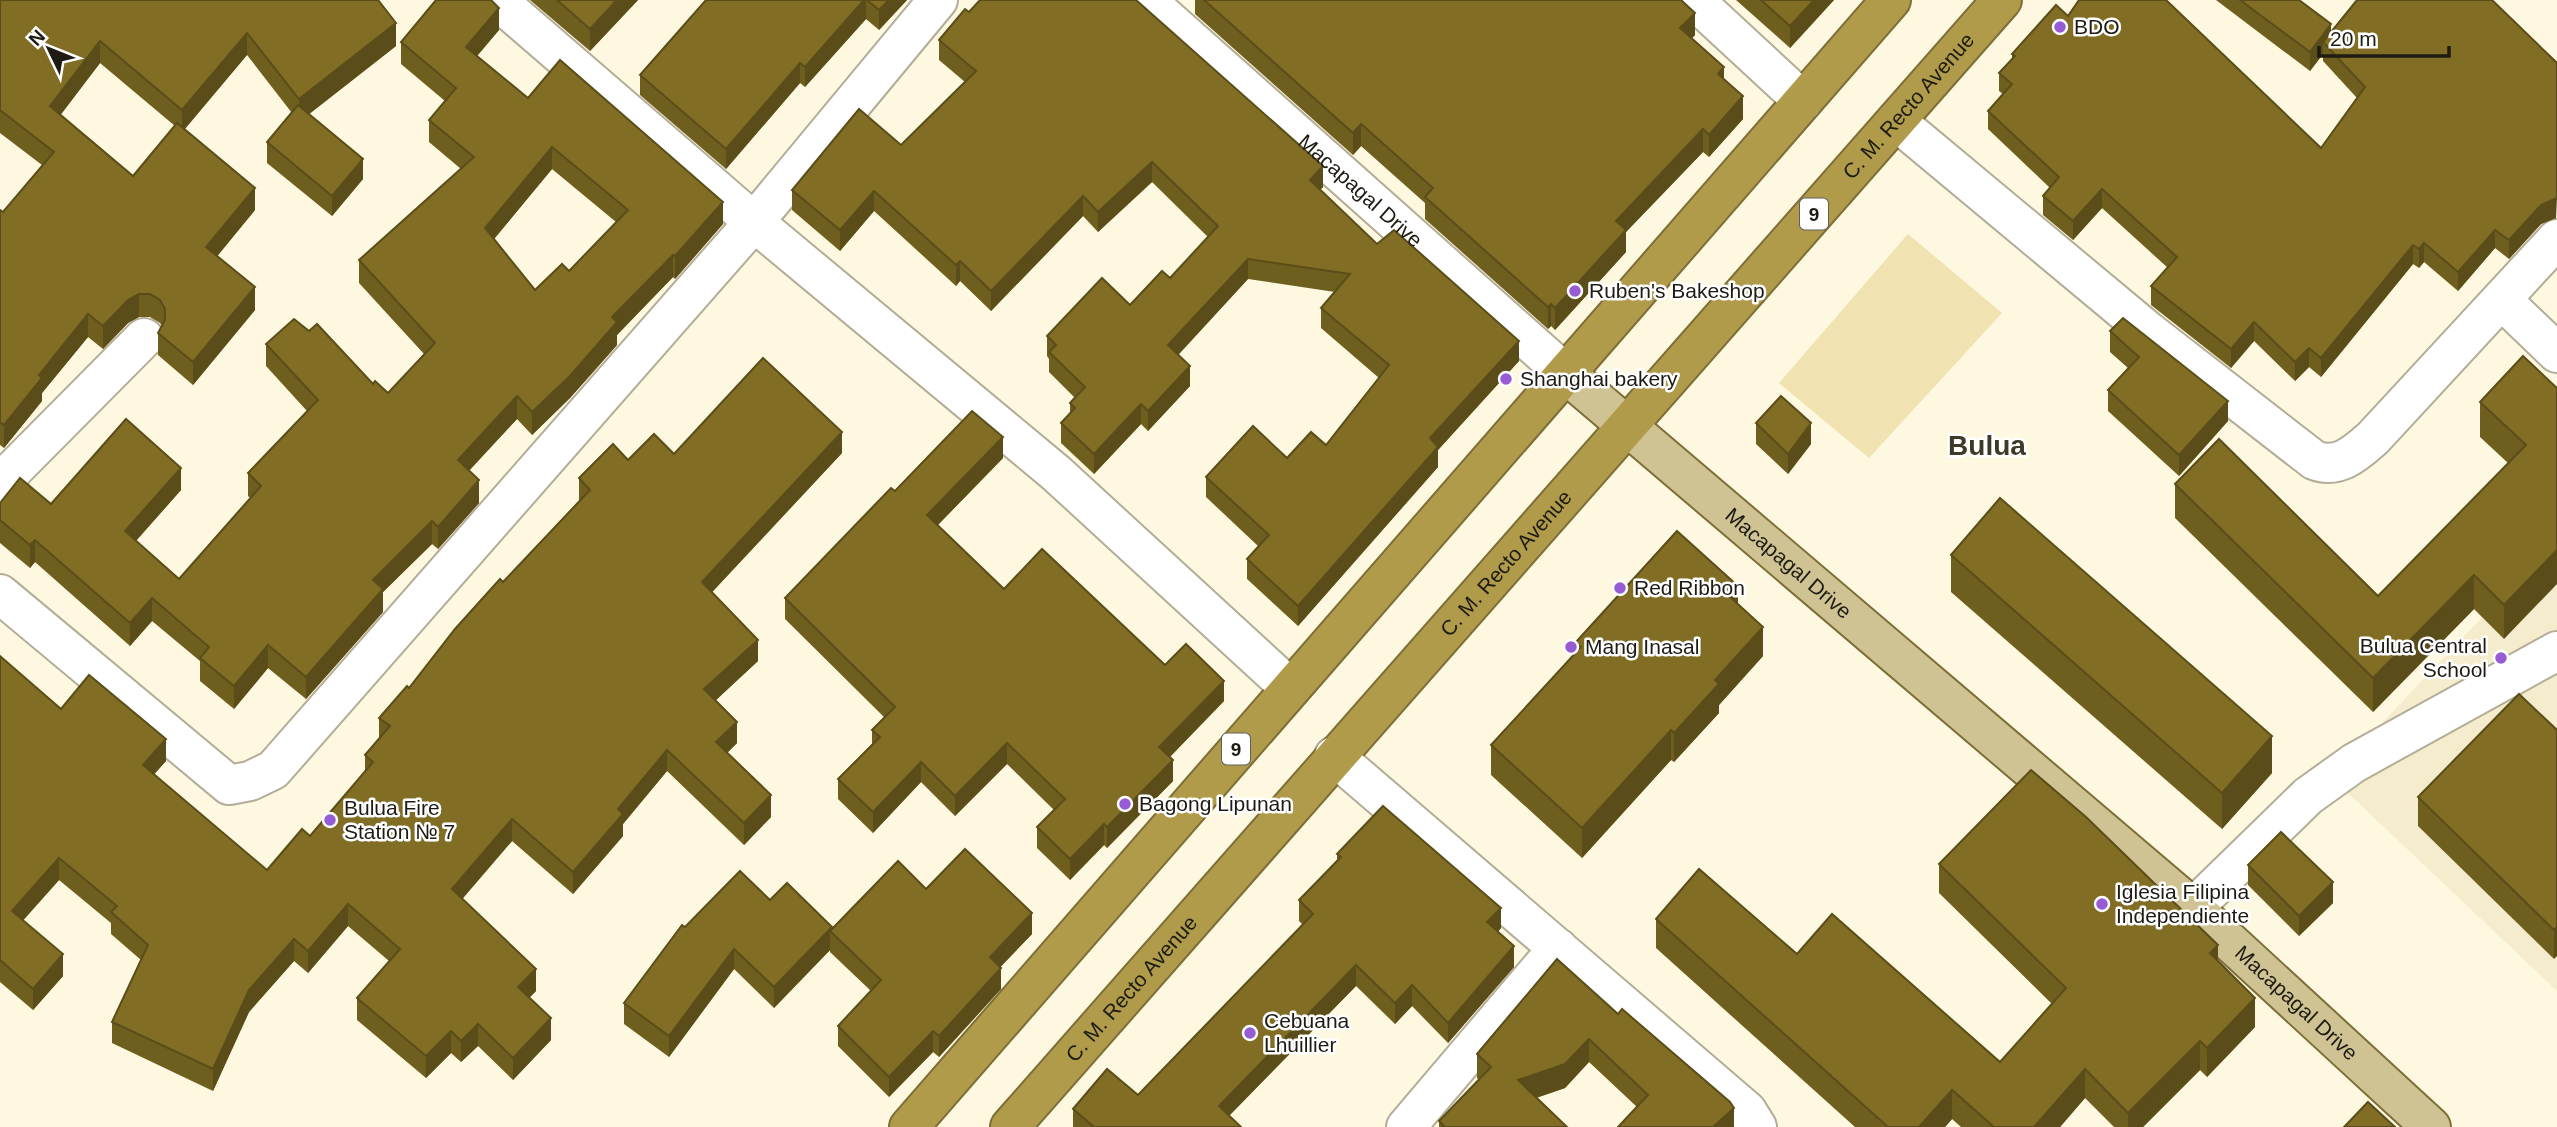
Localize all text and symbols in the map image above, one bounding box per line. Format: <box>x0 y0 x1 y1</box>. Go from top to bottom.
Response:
north arrow <box>14 14 84 84</box>
scale bar <box>2319 14 2448 58</box>
place label: BDO <box>2074 15 2120 38</box>
marker: BDO <box>2052 19 2068 35</box>
text: N <box>25 26 49 50</box>
text: 20 m <box>2330 27 2377 50</box>
street label: C. M. Recto Avenue <box>1838 28 1978 183</box>
street label: Macapagal Drive <box>1294 129 1427 252</box>
road number: 9 <box>1800 198 1828 230</box>
place label: Ruben's Bakeshop <box>1589 279 1765 302</box>
marker: Ruben's Bakeshop <box>1567 283 1583 299</box>
place label: Shanghai bakery <box>1520 367 1678 390</box>
marker: Shanghai bakery <box>1498 371 1514 387</box>
district label: Bulua <box>1948 430 2026 461</box>
street label: C. M. Recto Avenue <box>1436 485 1576 641</box>
street label: Macapagal Drive <box>1721 503 1856 623</box>
place label: Red Ribbon <box>1634 576 1745 599</box>
marker: Red Ribbon <box>1612 580 1628 596</box>
place label: Bulua Central School <box>2360 634 2487 681</box>
place label: Mang Inasal <box>1585 635 1699 658</box>
marker: Mang Inasal <box>1563 639 1579 655</box>
marker: Bulua Central School <box>2493 650 2509 666</box>
road number: 9 <box>1222 734 1250 764</box>
place label: Bagong Lipunan <box>1139 792 1292 815</box>
place label: Bulua Fire Station № 7 <box>344 796 455 843</box>
marker: Bagong Lipunan <box>1117 796 1133 812</box>
marker: Bulua Fire Station № 7 <box>322 812 338 828</box>
place label: Iglesia Filipina Independiente <box>2116 880 2249 927</box>
marker: Iglesia Filipina Independiente <box>2094 896 2110 912</box>
street label: C. M. Recto Avenue <box>1061 911 1201 1066</box>
street label: Macapagal Drive <box>2231 941 2362 1065</box>
place label: Cebuana Lhuillier <box>1264 1009 1350 1056</box>
marker: Cebuana Lhuillier <box>1242 1025 1258 1041</box>

